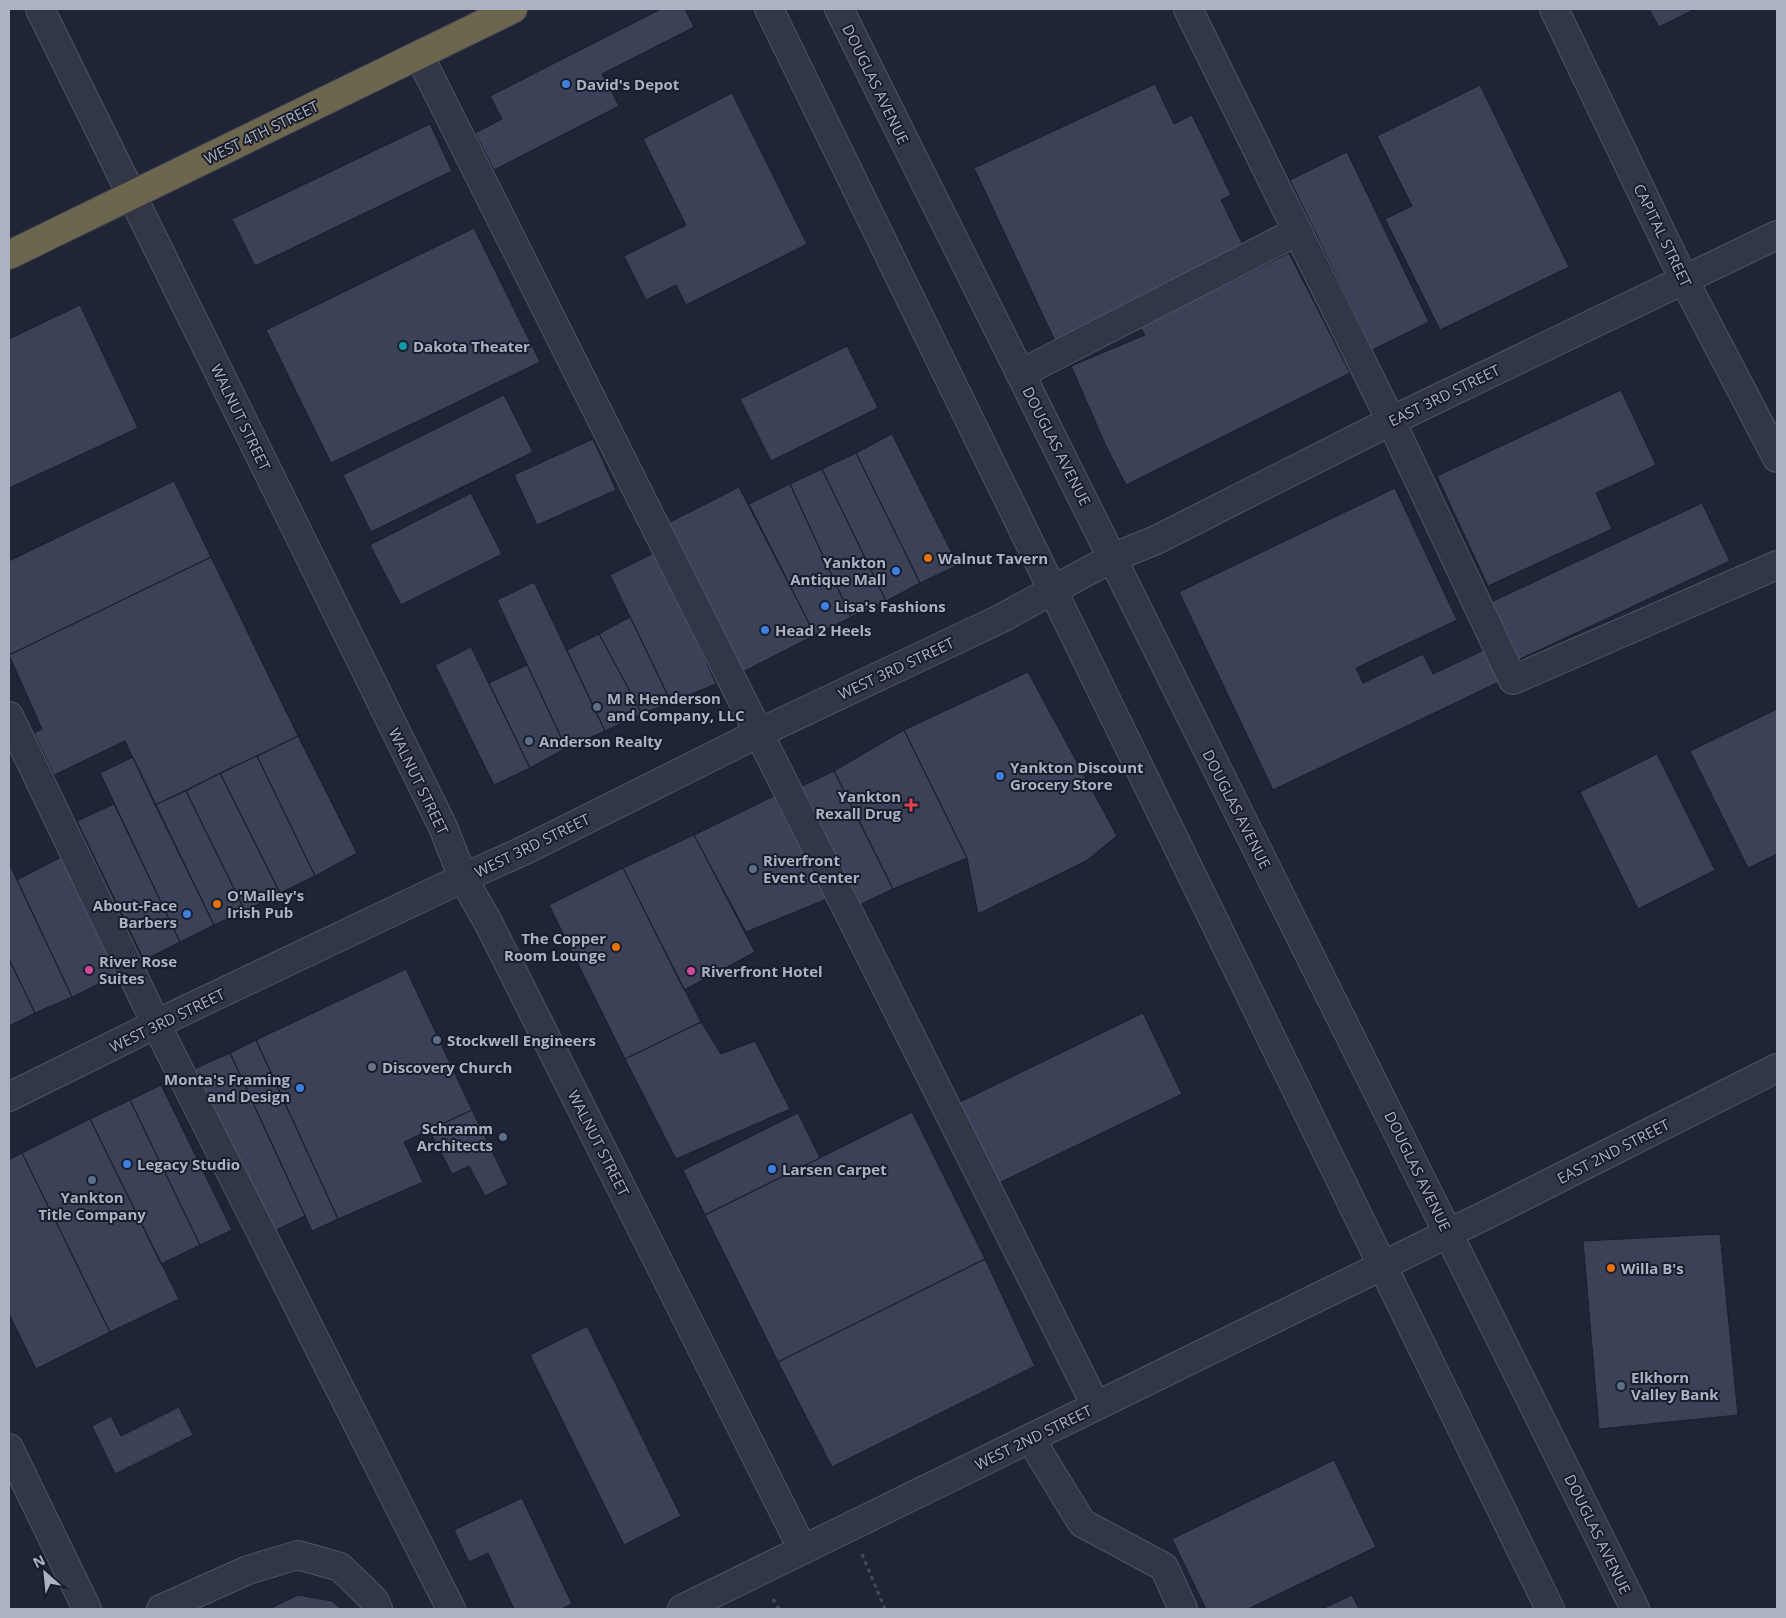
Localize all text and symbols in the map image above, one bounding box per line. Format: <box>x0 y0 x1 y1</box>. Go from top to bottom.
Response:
street label: DOUGLAS AVENUE <box>838 21 914 147</box>
place label: David's Depot <box>576 74 680 94</box>
marker: David's Depot <box>560 78 572 90</box>
street label: WEST 4TH STREET <box>200 95 322 168</box>
street label: CAPITAL STREET <box>1629 180 1697 291</box>
place label: Dakota Theater <box>413 336 530 356</box>
marker: Dakota Theater <box>397 340 409 352</box>
street label: EAST 3RD STREET <box>1385 359 1504 431</box>
street label: WALNUT STREET <box>207 360 276 474</box>
street label: DOUGLAS AVENUE <box>1018 383 1096 509</box>
place label: Walnut Tavern <box>938 548 1048 568</box>
place label: Yankton Antique Mall <box>790 552 886 589</box>
marker: Walnut Tavern <box>922 552 934 564</box>
marker: Yankton Antique Mall <box>890 565 902 577</box>
place label: Lisa's Fashions <box>835 596 946 616</box>
marker: Lisa's Fashions <box>819 600 831 612</box>
place label: Head 2 Heels <box>775 620 872 640</box>
marker: Head 2 Heels <box>759 624 771 636</box>
street label: WEST 3RD STREET <box>835 632 958 704</box>
place label: M R Henderson and Company, LLC <box>607 688 745 725</box>
marker: M R Henderson and Company, LLC <box>591 701 603 713</box>
street label: WALNUT STREET <box>385 724 454 838</box>
place label: Anderson Realty <box>539 731 663 751</box>
marker: Anderson Realty <box>523 735 535 747</box>
street label: DOUGLAS AVENUE <box>1198 746 1276 872</box>
place label: Yankton Discount Grocery Store <box>1010 757 1144 794</box>
marker: Yankton Discount Grocery Store <box>994 770 1006 782</box>
place label: Yankton Rexall Drug <box>815 786 902 823</box>
marker: Yankton Rexall Drug <box>905 799 917 811</box>
street label: WEST 3RD STREET <box>471 808 594 882</box>
place label: Riverfront Event Center <box>763 850 860 887</box>
marker: Riverfront Event Center <box>747 863 759 875</box>
place label: O'Malley's Irish Pub <box>227 885 304 922</box>
place label: About-Face Barbers <box>93 895 177 932</box>
marker: O'Malley's Irish Pub <box>211 898 223 910</box>
marker: About-Face Barbers <box>181 908 193 920</box>
place label: The Copper Room Lounge <box>504 928 606 965</box>
marker: The Copper Room Lounge <box>610 941 622 953</box>
place label: River Rose Suites <box>99 951 177 988</box>
place label: Riverfront Hotel <box>701 961 823 981</box>
marker: River Rose Suites <box>83 964 95 976</box>
marker: Riverfront Hotel <box>685 965 697 977</box>
street label: WEST 3RD STREET <box>106 983 229 1057</box>
place label: Stockwell Engineers <box>447 1030 596 1050</box>
marker: Stockwell Engineers <box>431 1034 443 1046</box>
place label: Discovery Church <box>382 1057 512 1077</box>
marker: Discovery Church <box>366 1061 378 1073</box>
place label: Monta's Framing and Design <box>164 1069 291 1106</box>
marker: Monta's Framing and Design <box>294 1082 306 1094</box>
street label: WALNUT STREET <box>564 1087 635 1200</box>
street label: DOUGLAS AVENUE <box>1380 1108 1456 1234</box>
street label: EAST 2ND STREET <box>1553 1114 1673 1188</box>
place label: Schramm Architects <box>417 1118 493 1155</box>
marker: Schramm Architects <box>497 1131 509 1143</box>
place label: Legacy Studio <box>137 1154 240 1174</box>
marker: Legacy Studio <box>121 1158 133 1170</box>
place label: Larsen Carpet <box>782 1159 887 1179</box>
marker: Larsen Carpet <box>766 1163 778 1175</box>
marker: Yankton Title Company <box>86 1174 98 1186</box>
place label: Yankton Title Company <box>38 1187 146 1224</box>
place label: Willa B's <box>1621 1258 1684 1278</box>
marker: Willa B's <box>1605 1262 1617 1274</box>
place label: Elkhorn Valley Bank <box>1631 1367 1719 1404</box>
marker: Elkhorn Valley Bank <box>1615 1380 1627 1392</box>
street label: WEST 2ND STREET <box>971 1400 1096 1474</box>
street label: DOUGLAS AVENUE <box>1560 1471 1636 1597</box>
north arrow <box>20 1548 70 1598</box>
text: N <box>29 1550 48 1572</box>

